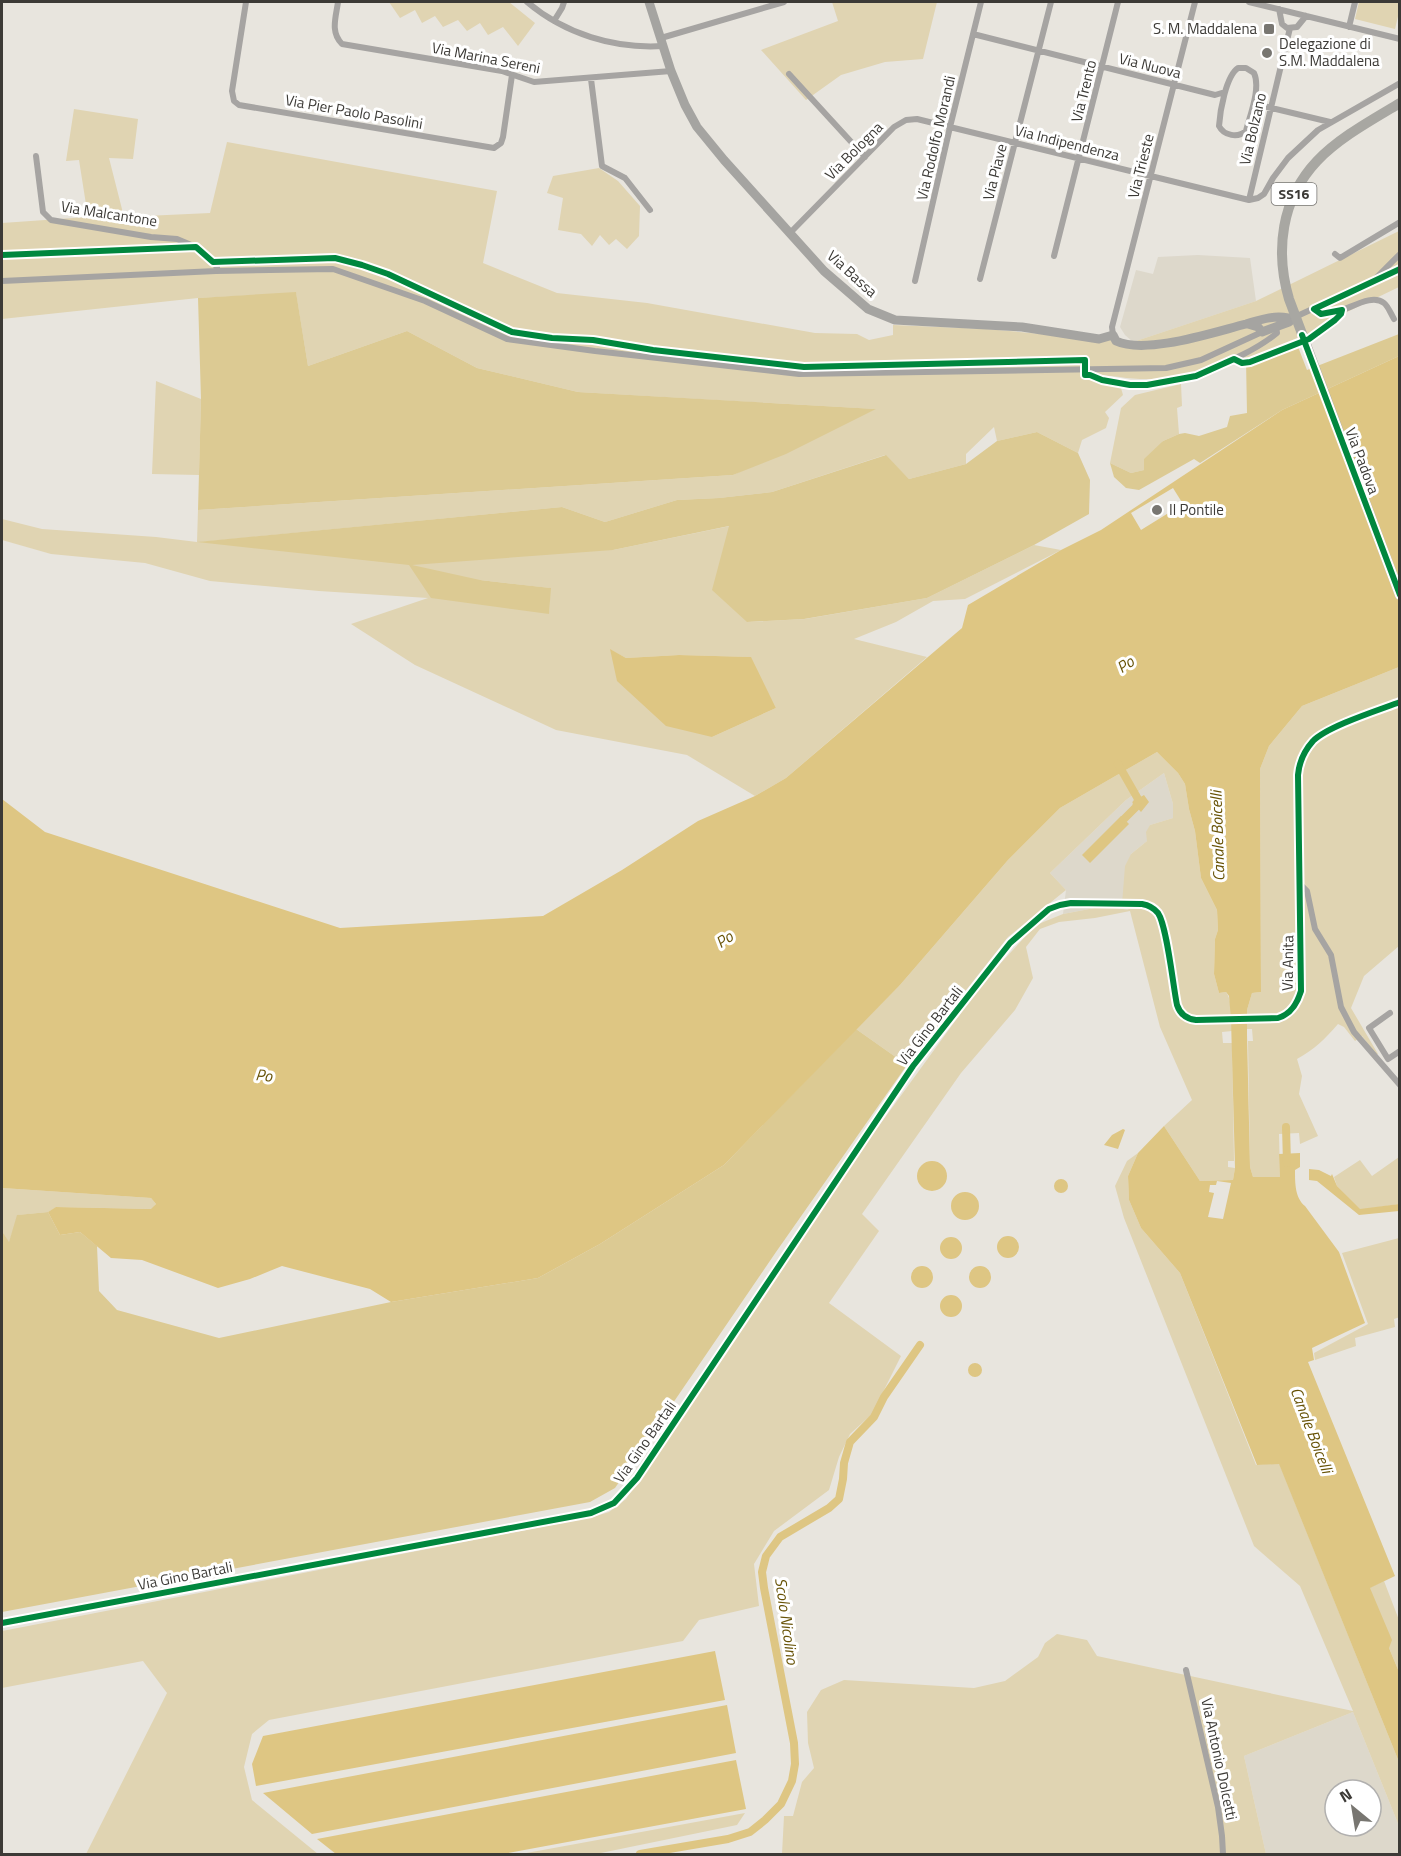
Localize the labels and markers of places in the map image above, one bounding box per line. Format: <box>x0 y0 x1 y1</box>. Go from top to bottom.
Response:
place label: S. M. Maddalena <box>1153 17 1257 40</box>
marker: S. M. Maddalena <box>1262 22 1276 36</box>
place label: Delegazione di S.M. Maddalena <box>1279 32 1380 72</box>
marker: Delegazione di S.M. Maddalena <box>1260 46 1274 60</box>
place label: Il Pontile <box>1169 498 1224 521</box>
marker: Il Pontile <box>1150 503 1164 517</box>

